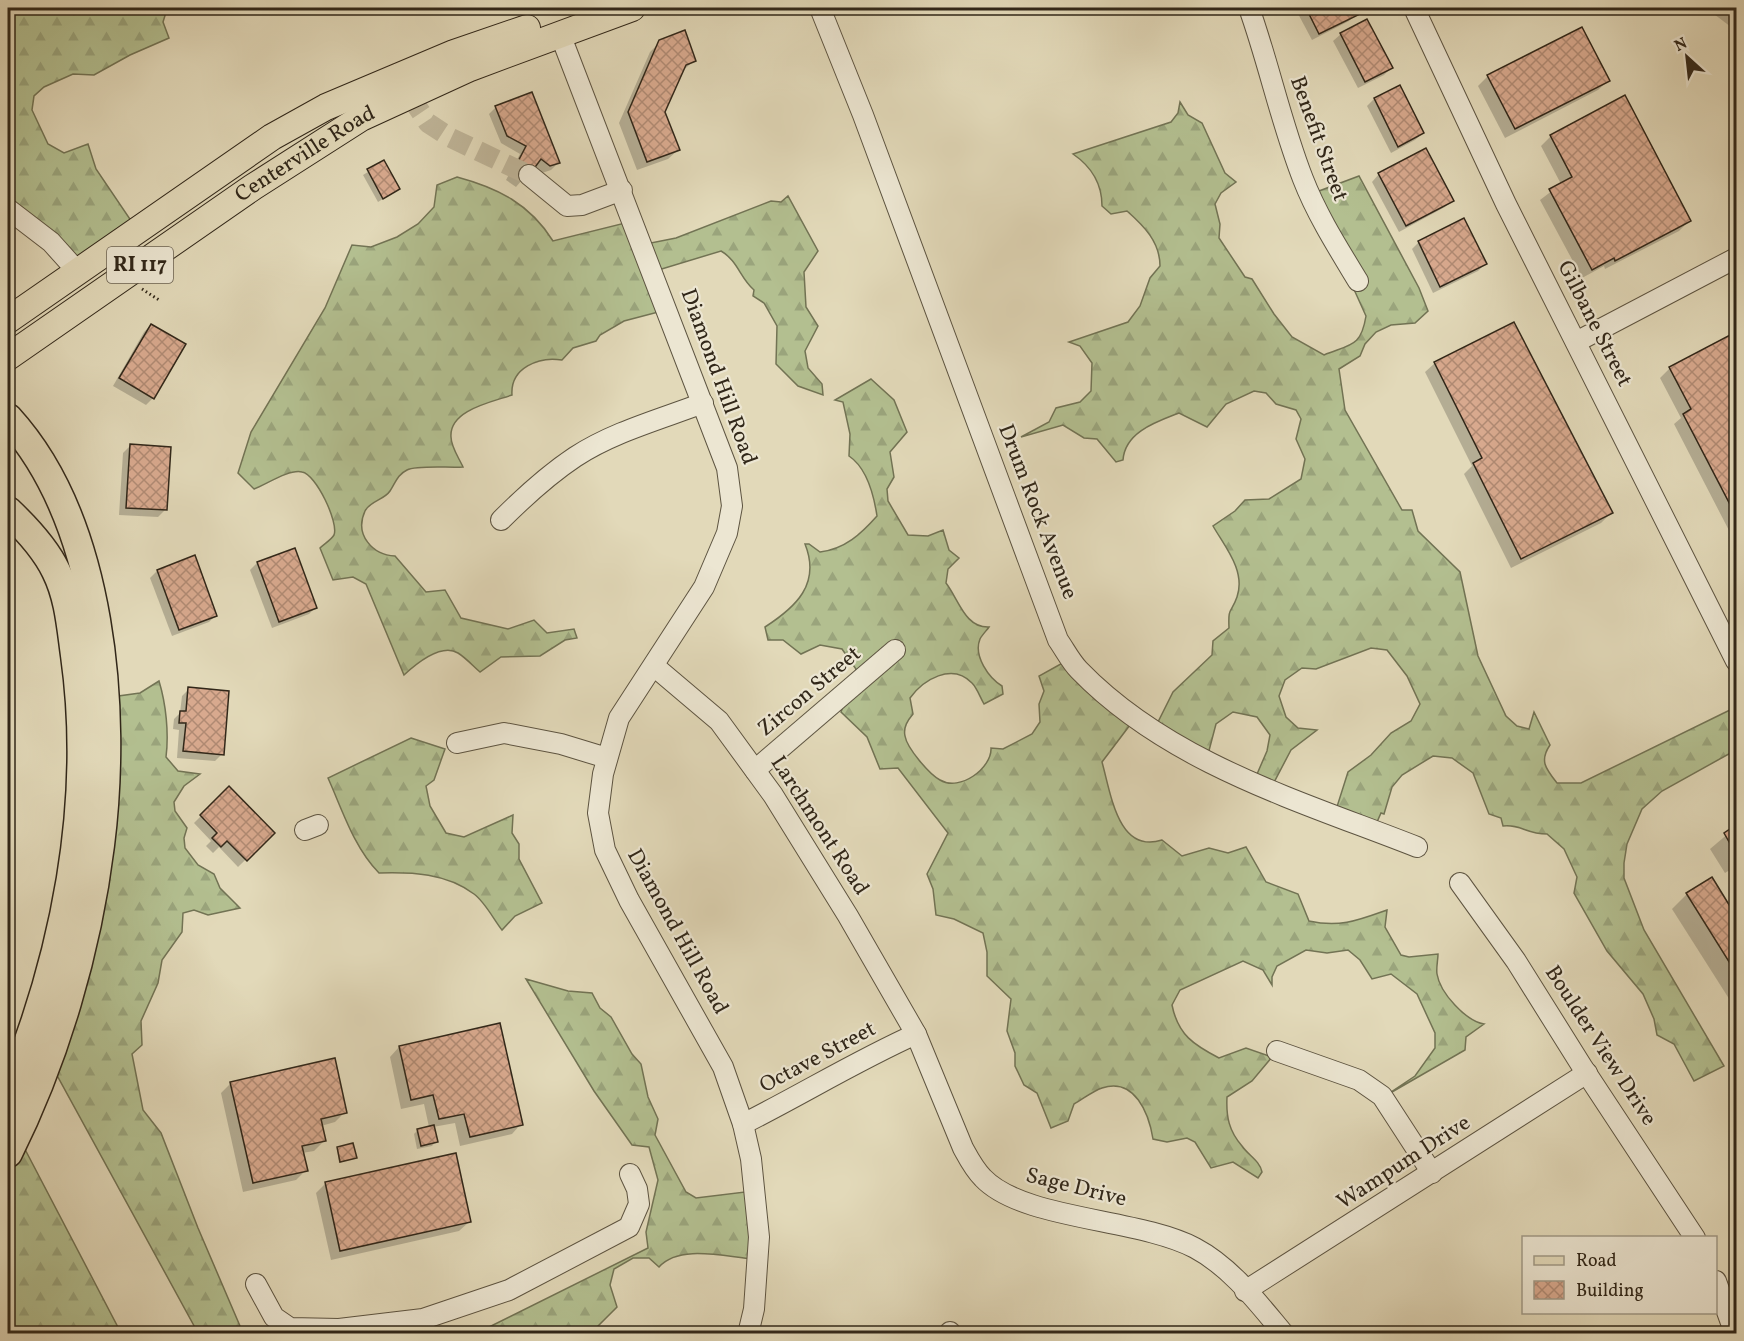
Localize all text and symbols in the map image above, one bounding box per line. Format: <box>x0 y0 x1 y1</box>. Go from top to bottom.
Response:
north arrow <box>1657 27 1717 87</box>
text: N <box>1671 33 1692 58</box>
street label: Benefit Street <box>1281 72 1355 206</box>
street label: Centerville Road <box>229 98 380 210</box>
road number: RI 117 <box>107 247 173 283</box>
street label: Gilbane Street <box>1549 256 1639 393</box>
street label: Diamond Hill Road <box>672 285 764 469</box>
street label: Drum Rock Avenue <box>989 420 1085 604</box>
street label: Zircon Street <box>752 639 869 745</box>
street label: Larchmont Road <box>762 750 876 902</box>
street label: Diamond Hill Road <box>619 844 735 1020</box>
street label: Boulder View Drive <box>1536 960 1664 1132</box>
street label: Octave Street <box>754 1014 882 1102</box>
street label: Wampum Drive <box>1331 1108 1477 1218</box>
street label: Sage Drive <box>1022 1161 1130 1215</box>
legend <box>1522 1236 1717 1314</box>
text: Road <box>1576 1249 1617 1274</box>
text: Building <box>1576 1279 1644 1304</box>

